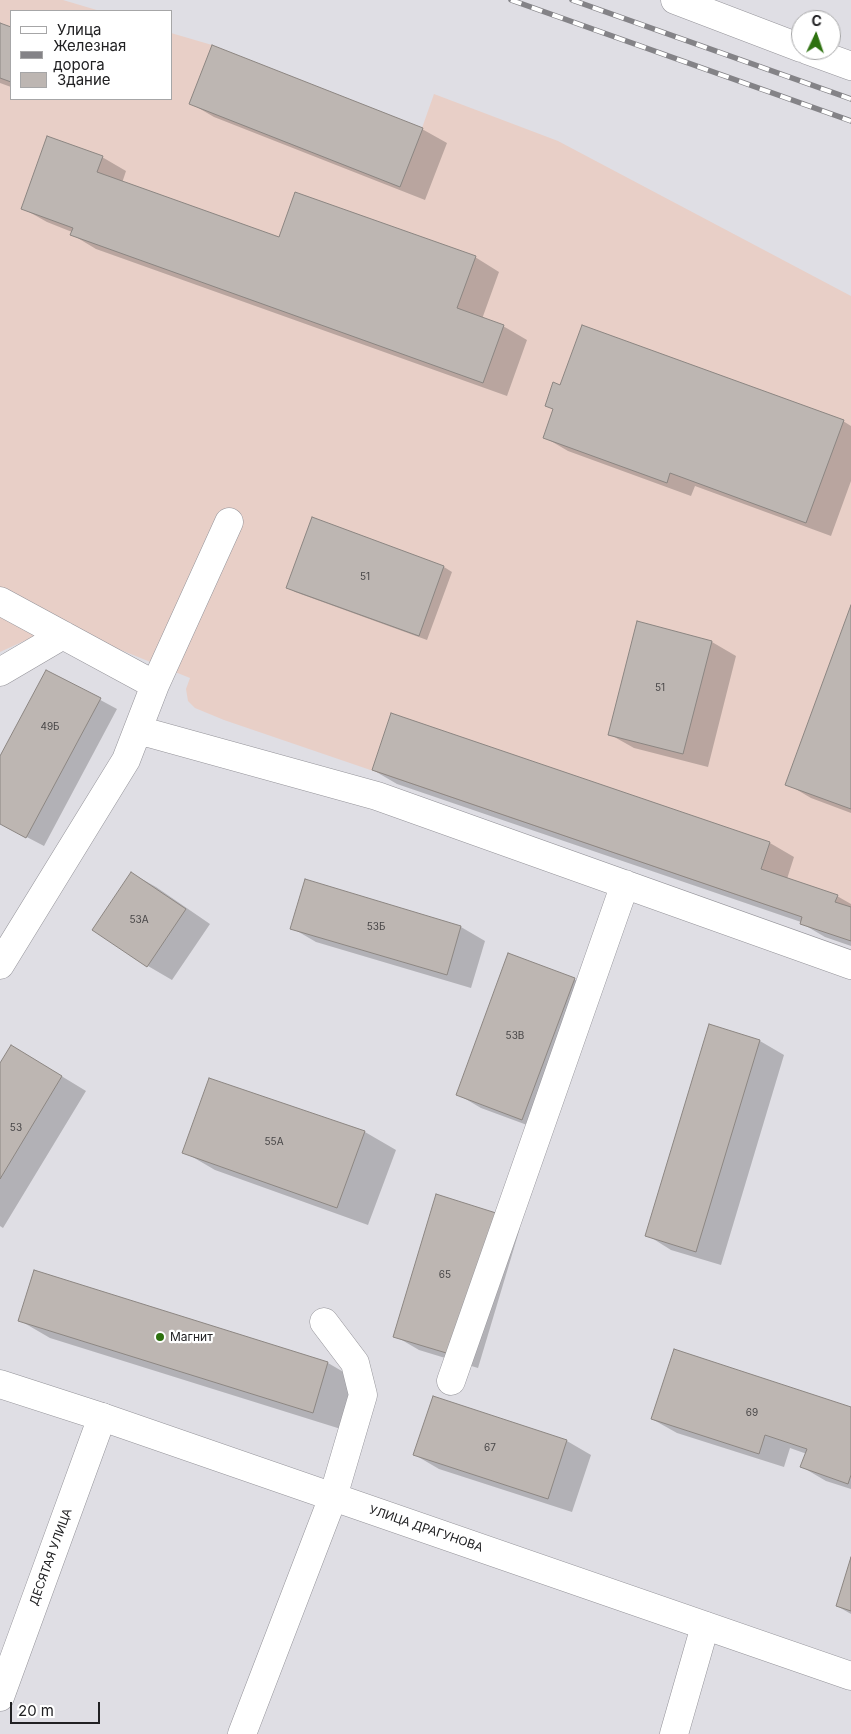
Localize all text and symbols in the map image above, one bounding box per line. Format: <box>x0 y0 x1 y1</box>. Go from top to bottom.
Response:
legend <box>10 10 172 100</box>
north arrow <box>791 10 841 60</box>
text: С <box>811 12 822 29</box>
text: Улица <box>57 20 101 39</box>
text: Железная дорога <box>53 36 126 74</box>
text: Здание <box>57 70 111 89</box>
house number: 51 <box>360 571 370 583</box>
house number: 51 <box>655 682 665 694</box>
house number: 49Б <box>40 721 60 733</box>
house number: 53А <box>129 914 149 926</box>
house number: 53Б <box>367 921 385 933</box>
house number: 53В <box>506 1030 524 1042</box>
house number: 53 <box>10 1122 22 1134</box>
house number: 55А <box>264 1136 284 1148</box>
house number: 65 <box>439 1269 451 1281</box>
place label: Магнит <box>170 1330 213 1344</box>
marker: Магнит <box>154 1331 166 1343</box>
house number: 69 <box>746 1407 758 1419</box>
house number: 67 <box>484 1442 496 1454</box>
street label: УЛИЦА ДРАГУНОВА <box>367 1503 485 1555</box>
street label: ДЕСЯТАЯ УЛИЦА <box>27 1507 75 1607</box>
scale bar <box>12 1692 102 1724</box>
text: 20 m <box>18 1701 54 1720</box>

